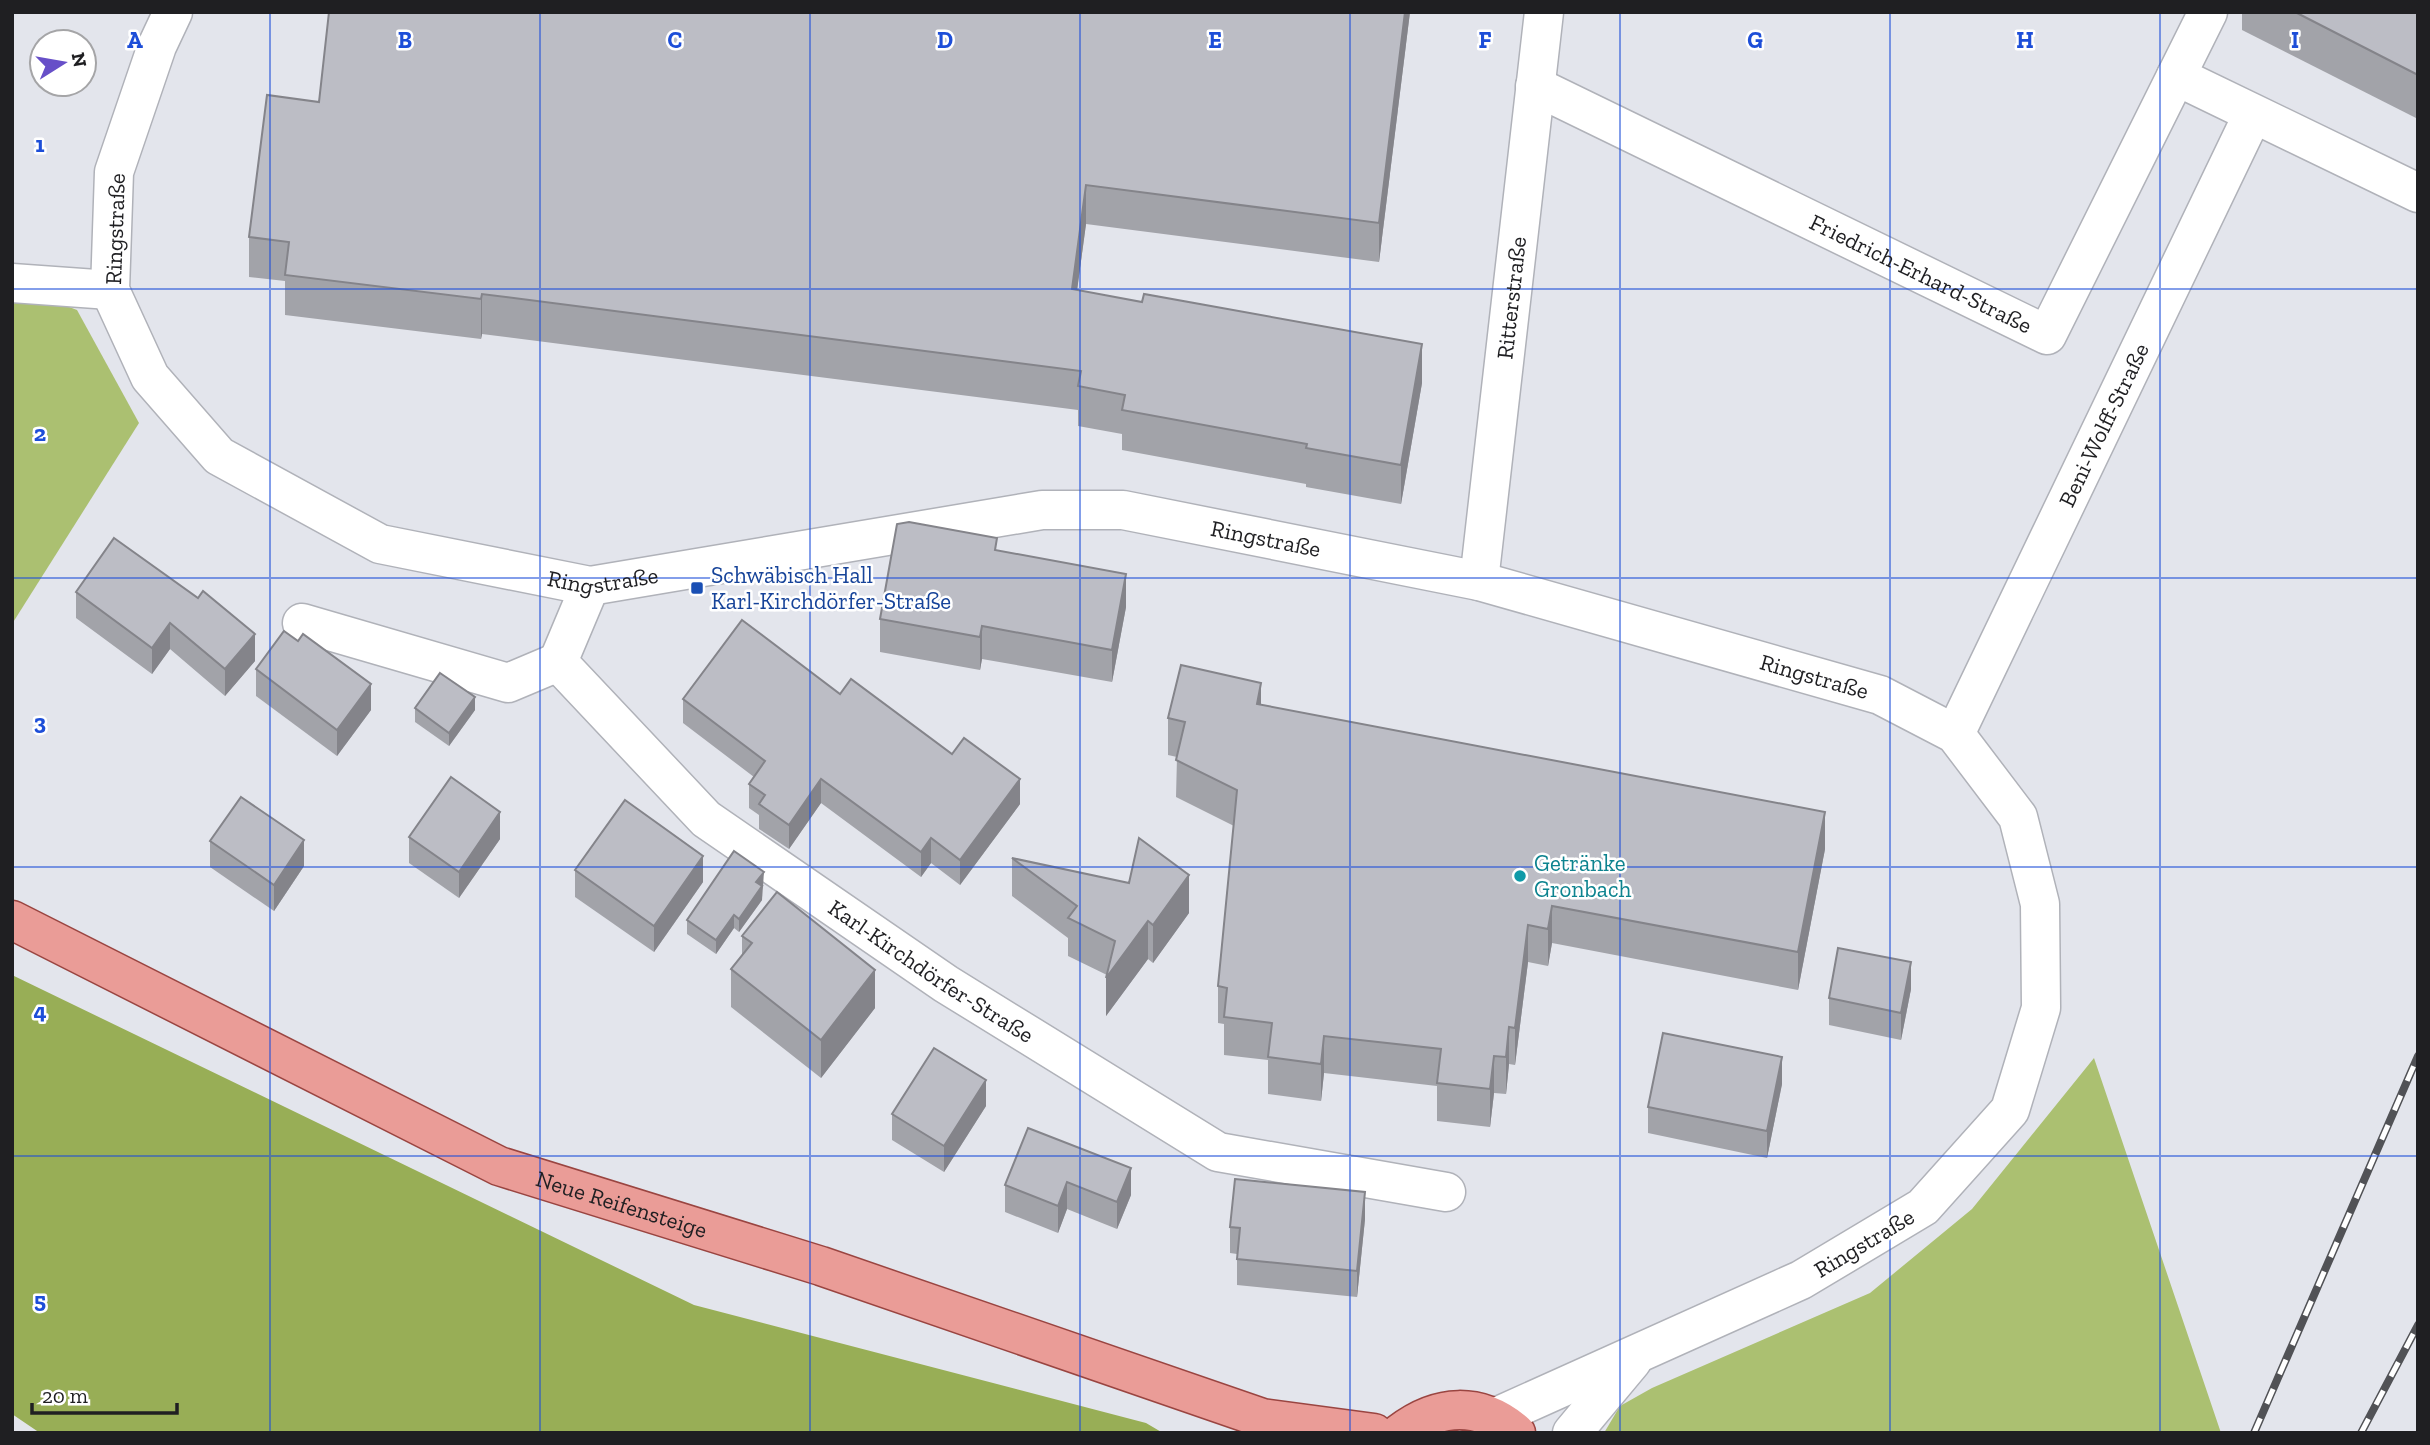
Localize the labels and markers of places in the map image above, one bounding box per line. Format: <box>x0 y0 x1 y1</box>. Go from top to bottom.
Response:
place label: Schwäbisch Hall Karl-Kirchdörfer-Straße <box>711 561 951 615</box>
marker: Schwäbisch Hall Karl-Kirchdörfer-Straße <box>689 580 705 596</box>
place label: Getränke Gronbach <box>1534 849 1632 903</box>
marker: Getränke Gronbach <box>1512 868 1528 884</box>

